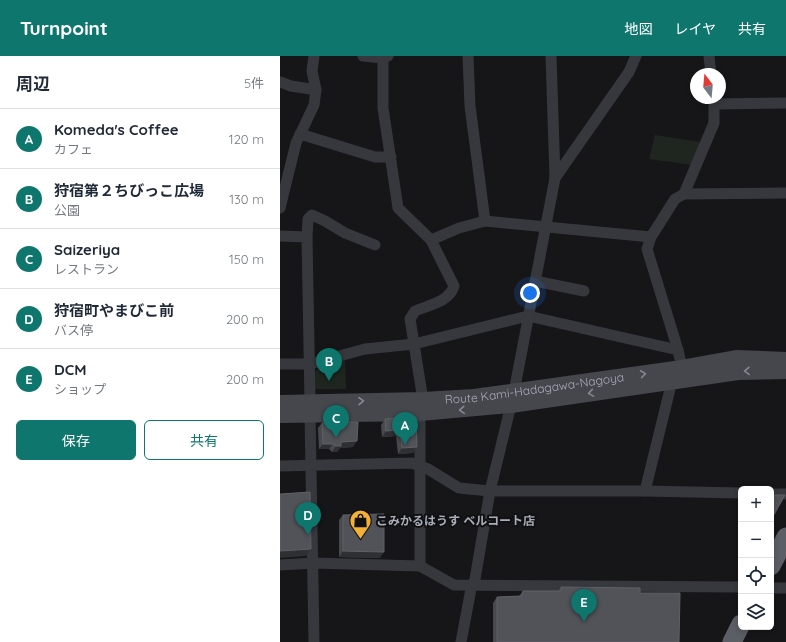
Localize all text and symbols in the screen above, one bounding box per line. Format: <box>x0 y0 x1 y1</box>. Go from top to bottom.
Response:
text: Turnpoint <box>20 16 108 40</box>
text: 地図 <box>624 20 652 38</box>
text: レイヤ <box>674 20 716 38</box>
text: 共有 <box>738 20 766 38</box>
north arrow <box>690 68 726 104</box>
text: 周辺 <box>16 73 50 94</box>
text: 5件 <box>244 75 264 91</box>
text: Komeda's Coffee <box>54 120 179 139</box>
text: A <box>25 131 33 147</box>
text: 120 m <box>229 131 264 147</box>
text: カフェ <box>54 141 93 157</box>
text: 狩宿第２ちびっこ広場 <box>54 181 204 200</box>
text: B <box>25 191 33 207</box>
text: 130 m <box>229 191 264 207</box>
text: 公園 <box>54 202 80 218</box>
text: Saizeriya <box>54 240 120 259</box>
text: C <box>25 251 33 267</box>
text: 150 m <box>229 251 264 267</box>
text: レストラン <box>54 261 119 277</box>
your location <box>520 283 540 303</box>
text: 狩宿町やまびこ前 <box>54 301 174 320</box>
text: D <box>24 311 34 327</box>
text: 200 m <box>226 311 264 327</box>
text: バス停 <box>54 322 93 338</box>
pin: B <box>316 348 342 381</box>
text: DCM <box>54 360 86 379</box>
one-way arrow <box>744 367 750 376</box>
street label: Route Kami-Hadagawa-Nagoya <box>444 369 625 406</box>
one-way arrow <box>640 369 646 378</box>
text: E <box>25 371 33 387</box>
text: 200 m <box>226 371 264 387</box>
text: ショップ <box>54 381 106 397</box>
one-way arrow <box>587 388 594 397</box>
one-way arrow <box>358 397 364 405</box>
pin: C <box>323 405 349 438</box>
one-way arrow <box>459 405 465 414</box>
pin: A <box>392 412 418 445</box>
button: 保存 <box>16 420 136 460</box>
button: 共有 <box>144 420 264 460</box>
map controls <box>738 486 774 630</box>
button: + <box>738 486 774 522</box>
pin: D <box>295 502 321 535</box>
shop icon: こみかるはうす ベルコート店 <box>347 507 373 540</box>
place label: こみかるはうす ベルコート店 <box>376 513 535 528</box>
button: − <box>738 522 774 558</box>
button: locate <box>738 558 774 594</box>
pin: E <box>571 589 597 622</box>
button: layers <box>738 594 774 630</box>

